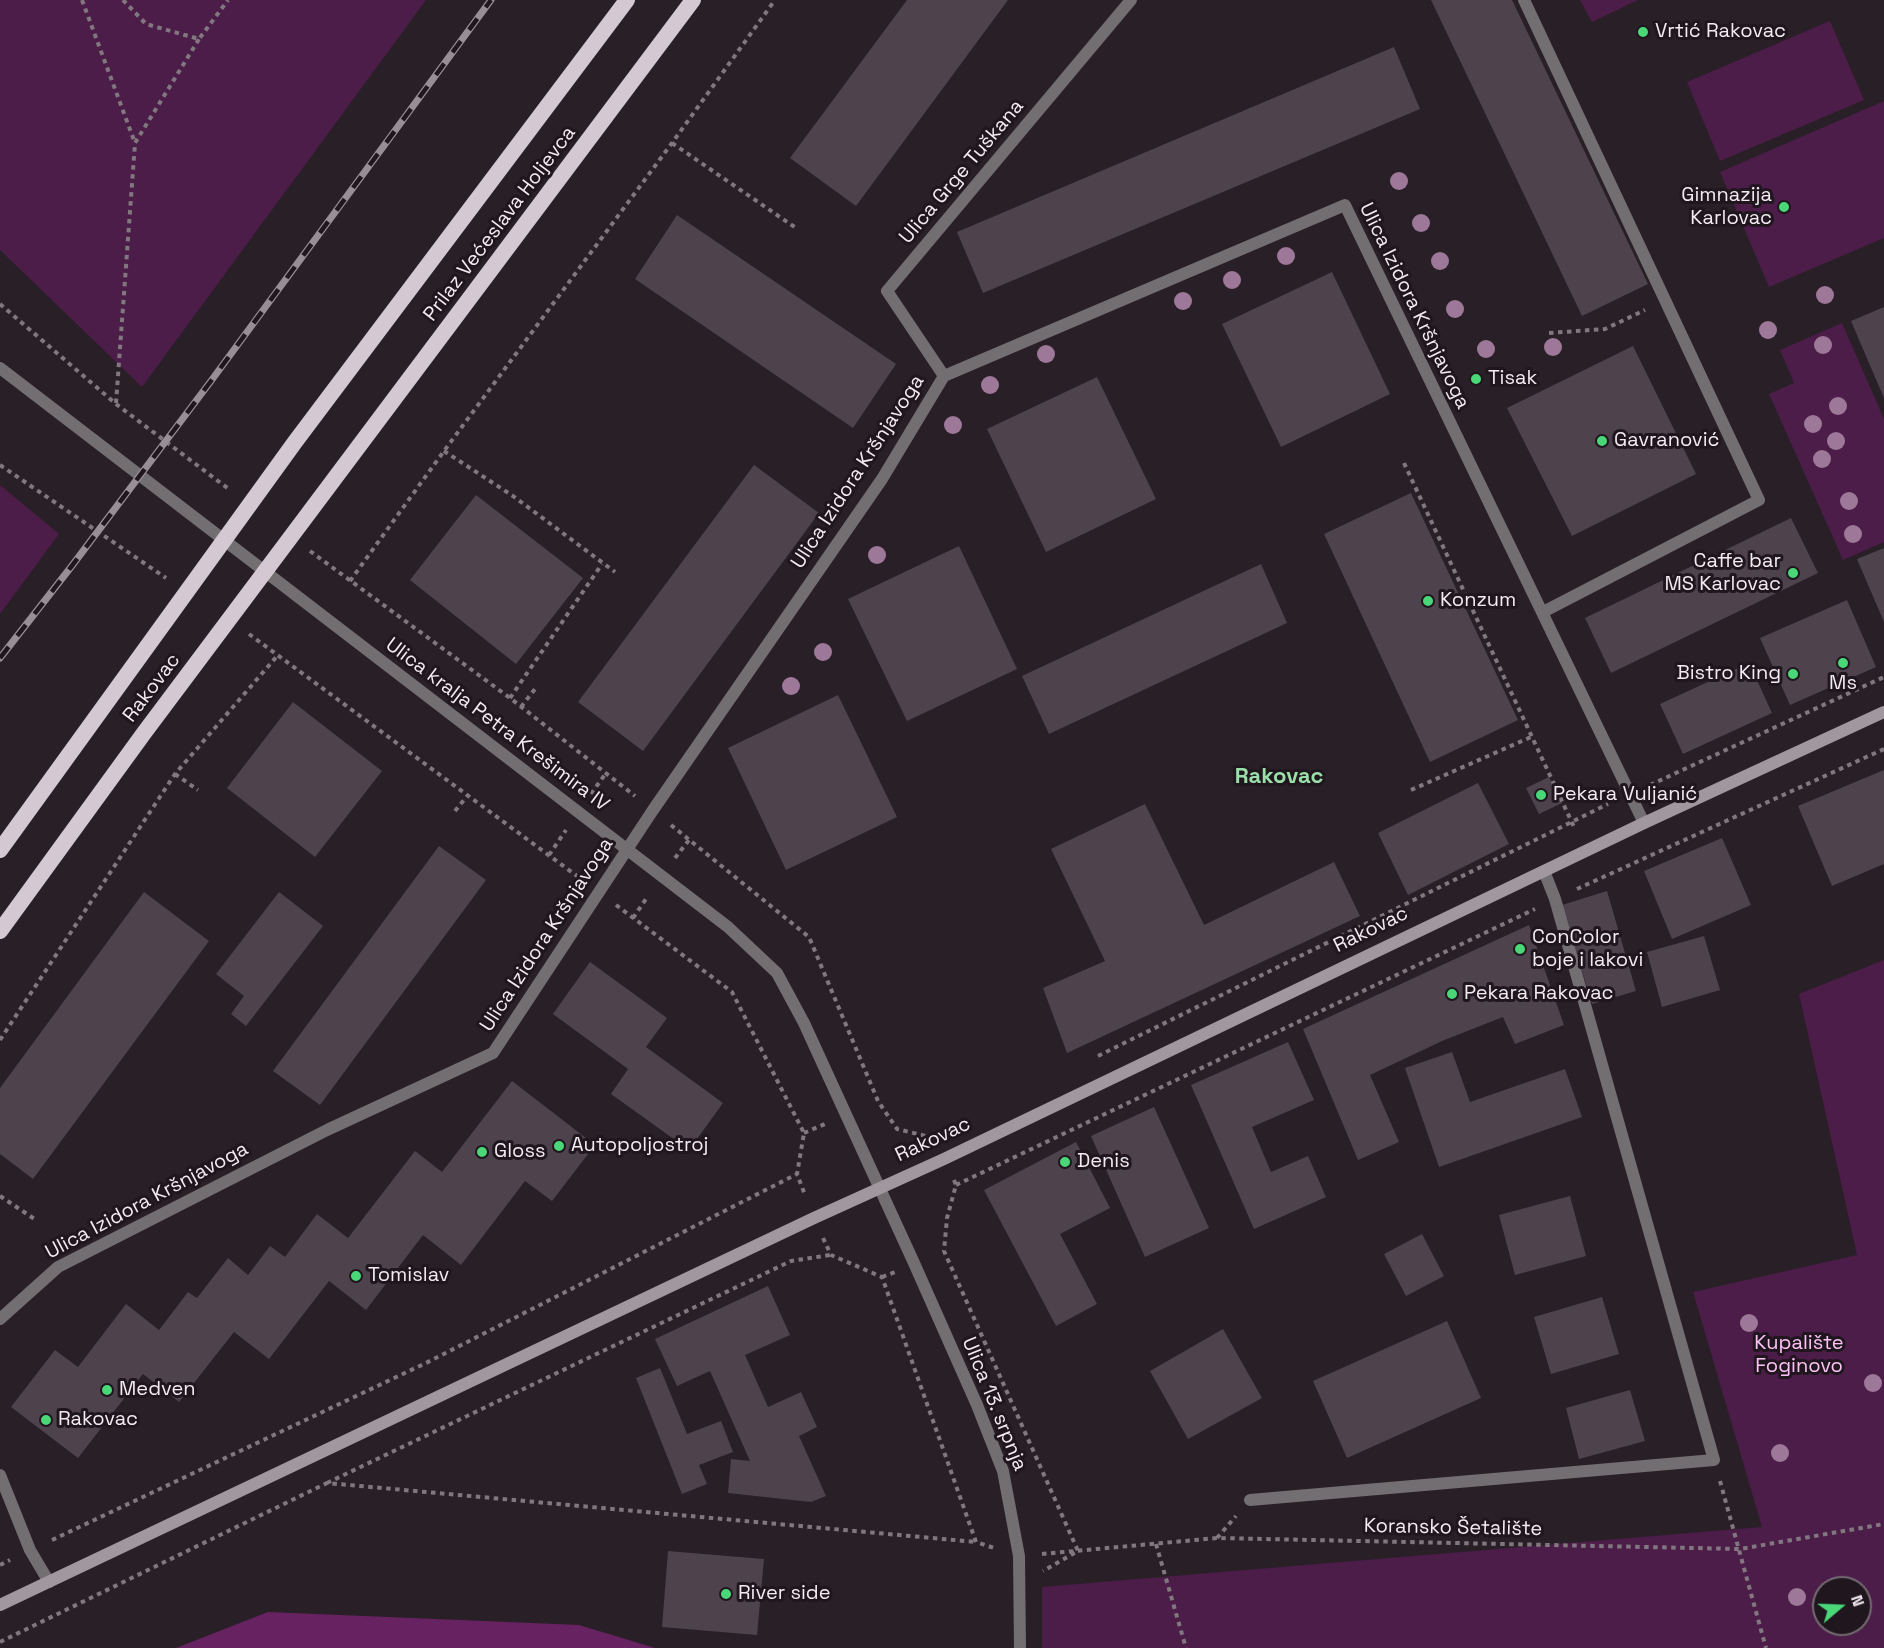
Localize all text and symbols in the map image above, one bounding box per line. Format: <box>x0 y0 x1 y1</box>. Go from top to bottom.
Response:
place label: Vrtić Rakovac <box>1655 20 1786 44</box>
marker: Vrtić Rakovac <box>1636 25 1650 39</box>
street label: Ulica Grge Tuškana <box>895 95 1029 249</box>
street label: Prilaz Većeslava Holjevca <box>419 122 581 326</box>
place label: Gimnazija Karlovac <box>1681 184 1772 231</box>
street label: Ulica Izidora Kršnjavoga <box>1354 199 1474 413</box>
marker: Gimnazija Karlovac <box>1777 200 1791 214</box>
place label: Tisak <box>1488 367 1537 391</box>
street label: Ulica Izidora Kršnjavoga <box>786 371 930 573</box>
marker: Tisak <box>1469 372 1483 386</box>
place label: Gavranović <box>1614 429 1720 453</box>
marker: Gavranović <box>1595 434 1609 448</box>
place label: Caffe bar MS Karlovac <box>1665 550 1781 597</box>
marker: Caffe bar MS Karlovac <box>1786 566 1800 580</box>
place label: Konzum <box>1440 589 1516 613</box>
marker: Konzum <box>1421 594 1435 608</box>
street label: Ulica kralja Petra Krešimira IV <box>380 633 614 817</box>
street label: Rakovac <box>118 649 186 727</box>
marker: Ms <box>1836 656 1850 670</box>
place label: Bistro King <box>1676 662 1781 686</box>
marker: Bistro King <box>1786 667 1800 681</box>
place label: Ms <box>1829 672 1857 696</box>
district label: Rakovac <box>1235 764 1323 790</box>
place label: Pekara Vuljanić <box>1553 783 1697 807</box>
marker: Pekara Vuljanić <box>1534 788 1548 802</box>
street label: Ulica Izidora Kršnjavoga <box>475 834 619 1036</box>
street label: Rakovac <box>1330 902 1412 958</box>
place label: ConColor boje i lakovi <box>1532 926 1643 973</box>
marker: ConColor boje i lakovi <box>1513 942 1527 956</box>
place label: Pekara Rakovac <box>1464 982 1613 1006</box>
marker: Pekara Rakovac <box>1445 987 1459 1001</box>
street label: Rakovac <box>892 1112 974 1168</box>
place label: Autopoljostroj <box>571 1134 708 1158</box>
street label: Ulica Izidora Kršnjavoga <box>41 1137 253 1265</box>
marker: Autopoljostroj <box>552 1139 566 1153</box>
place label: Gloss <box>494 1140 546 1164</box>
marker: Gloss <box>475 1145 489 1159</box>
place label: Denis <box>1077 1150 1130 1174</box>
marker: Denis <box>1058 1155 1072 1169</box>
place label: Tomislav <box>368 1264 449 1288</box>
marker: Tomislav <box>349 1269 363 1283</box>
park label: Kupalište Foginovo <box>1754 1332 1844 1379</box>
street label: Ulica 13. srpnja <box>956 1334 1032 1474</box>
place label: Medven <box>119 1378 195 1402</box>
marker: Medven <box>100 1383 114 1397</box>
place label: Rakovac <box>58 1408 138 1432</box>
marker: Rakovac <box>39 1413 53 1427</box>
street label: Koransko Šetalište <box>1364 1514 1542 1542</box>
north arrow <box>1812 1576 1872 1636</box>
place label: River side <box>738 1582 831 1606</box>
marker: River side <box>719 1587 733 1601</box>
text: N <box>1846 1592 1869 1609</box>

